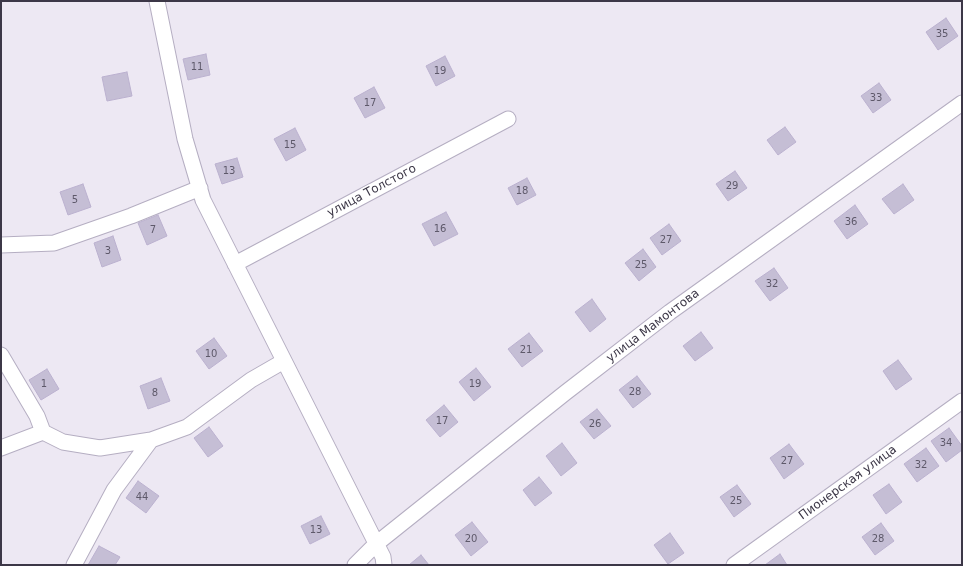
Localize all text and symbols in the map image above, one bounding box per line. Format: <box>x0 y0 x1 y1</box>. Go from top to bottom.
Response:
house number: 35 <box>936 28 948 40</box>
house number: 11 <box>191 61 203 73</box>
house number: 19 <box>434 65 446 77</box>
house number: 33 <box>870 92 882 104</box>
house number: 17 <box>364 97 376 109</box>
house number: 15 <box>284 139 296 151</box>
street label: улица Толстого <box>325 161 419 221</box>
house number: 13 <box>223 165 235 177</box>
house number: 29 <box>726 180 738 192</box>
house number: 18 <box>516 185 528 197</box>
house number: 5 <box>72 194 78 206</box>
house number: 36 <box>845 216 857 228</box>
house number: 16 <box>434 223 446 235</box>
house number: 7 <box>150 224 156 236</box>
house number: 27 <box>660 234 672 246</box>
house number: 3 <box>105 245 111 257</box>
house number: 25 <box>635 259 647 271</box>
house number: 32 <box>766 278 778 290</box>
street label: улица Мамонтова <box>604 286 702 366</box>
house number: 21 <box>520 344 532 356</box>
house number: 10 <box>205 348 217 360</box>
house number: 1 <box>41 378 47 390</box>
house number: 19 <box>469 378 481 390</box>
house number: 28 <box>629 386 641 398</box>
house number: 8 <box>152 387 158 399</box>
house number: 17 <box>436 415 448 427</box>
house number: 26 <box>589 418 601 430</box>
house number: 34 <box>940 437 952 449</box>
street label: Пионерская улица <box>796 443 900 523</box>
house number: 27 <box>781 455 793 467</box>
house number: 32 <box>915 459 927 471</box>
house number: 44 <box>136 491 148 503</box>
house number: 25 <box>730 495 742 507</box>
house number: 13 <box>310 524 322 536</box>
house number: 20 <box>465 533 477 545</box>
house number: 28 <box>872 533 884 545</box>

